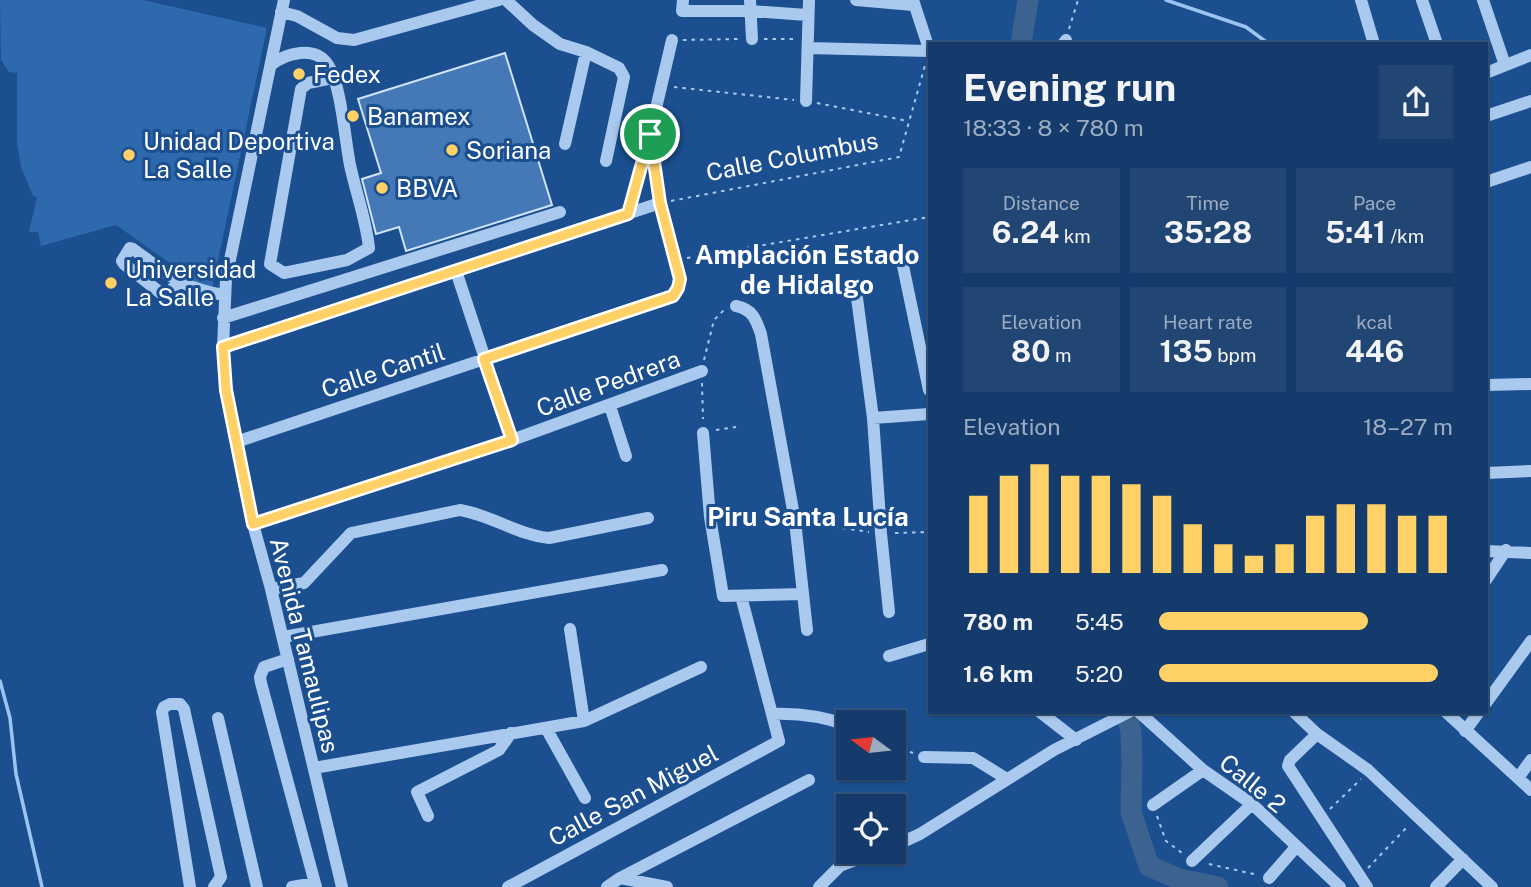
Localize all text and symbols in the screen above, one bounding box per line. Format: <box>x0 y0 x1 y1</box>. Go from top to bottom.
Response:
place label: Fedex <box>313 60 381 88</box>
text: Evening run <box>963 65 1176 110</box>
button: share <box>1379 65 1453 139</box>
marker: Fedex <box>291 66 307 82</box>
place label: Banamex <box>367 102 471 130</box>
pin <box>620 104 680 164</box>
marker: Banamex <box>345 108 361 124</box>
text: 18:33 · 8 × 780 m <box>963 114 1144 141</box>
icon: arrive <box>631 115 669 153</box>
street label: Calle Columbus <box>704 126 880 186</box>
place label: Unidad Deportiva La Salle <box>143 127 335 183</box>
place label: Soriana <box>466 136 551 164</box>
marker: Soriana <box>444 142 460 158</box>
marker: Unidad Deportiva La Salle <box>121 147 137 163</box>
place label: BBVA <box>396 174 458 202</box>
marker: BBVA <box>374 180 390 196</box>
text: Distance <box>1003 192 1080 214</box>
text: Time <box>1186 192 1230 214</box>
text: Pace <box>1353 192 1396 214</box>
text: 6.24 <box>992 214 1059 250</box>
text: 35:28 <box>1164 214 1252 250</box>
text: 5:41 <box>1325 214 1386 250</box>
text: km <box>1059 225 1091 247</box>
text: /km <box>1386 225 1424 247</box>
district label: Amplación Estado de Hidalgo <box>695 239 919 300</box>
place label: Universidad La Salle <box>125 255 256 311</box>
marker: Universidad La Salle <box>103 275 119 291</box>
text: Elevation <box>1001 311 1082 333</box>
text: Heart rate <box>1163 311 1253 333</box>
text: kcal <box>1356 311 1393 333</box>
text: 80 <box>1011 333 1050 369</box>
text: 135 <box>1160 333 1213 369</box>
text: 446 <box>1345 333 1404 369</box>
street label: Calle Cantil <box>318 337 448 403</box>
street label: Calle Pedrera <box>532 344 684 422</box>
text: m <box>1050 344 1072 366</box>
text: bpm <box>1213 344 1256 366</box>
text: Elevation <box>963 413 1061 440</box>
text: 18–27 m <box>1363 413 1453 440</box>
district label: Piru Santa Lucía <box>707 501 909 532</box>
street label: Avenida Tamaulipas <box>265 534 345 756</box>
text: 780 m <box>963 608 1033 635</box>
text: 5:45 <box>1075 608 1124 635</box>
text: 1.6 km <box>963 660 1033 687</box>
text: 5:20 <box>1075 660 1123 687</box>
north arrow <box>836 710 906 780</box>
map controls <box>836 710 906 864</box>
street label: Calle San Miguel <box>543 739 723 851</box>
street label: Calle 2 <box>1214 748 1292 818</box>
button: locate <box>836 794 906 864</box>

